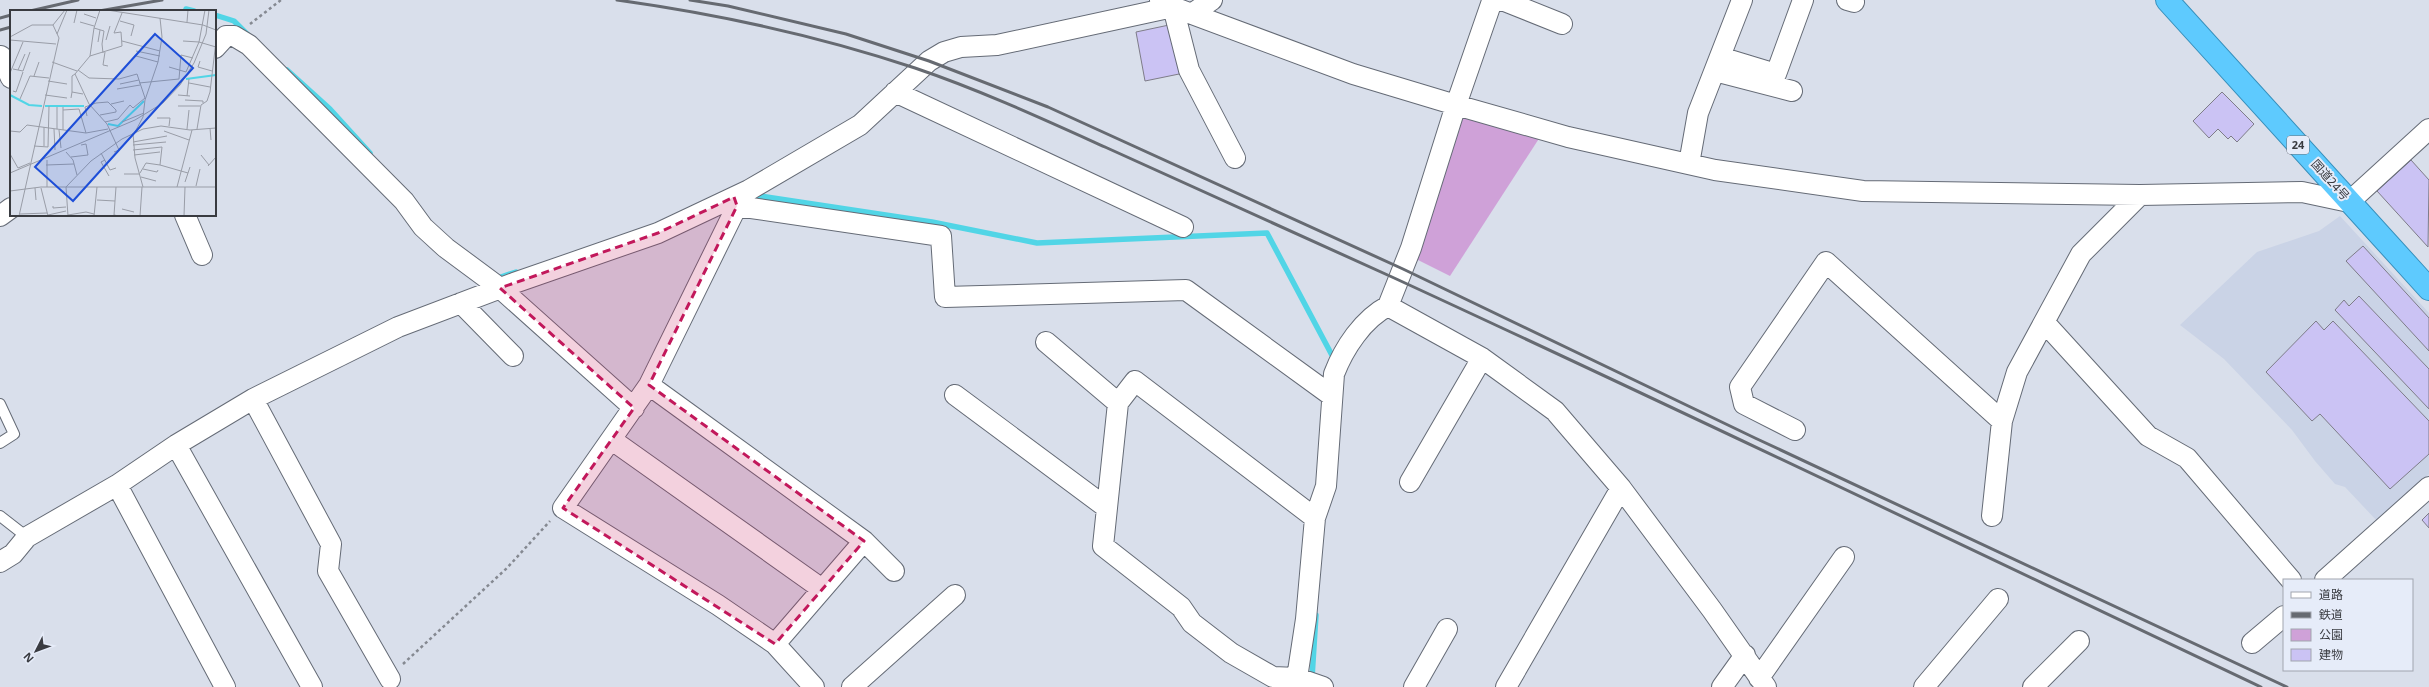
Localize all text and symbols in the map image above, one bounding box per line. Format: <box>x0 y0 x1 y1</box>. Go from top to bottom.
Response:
inset map <box>10 10 216 216</box>
road number: 24 <box>2287 136 2309 154</box>
street label: 国道24号 <box>2307 155 2353 204</box>
legend <box>2283 579 2413 671</box>
text: 道路 <box>2319 586 2343 603</box>
text: 鉄道 <box>2319 606 2343 623</box>
text: 公園 <box>2319 626 2343 643</box>
north arrow <box>16 631 56 671</box>
text: 建物 <box>2319 646 2343 663</box>
text: N <box>20 650 37 666</box>

